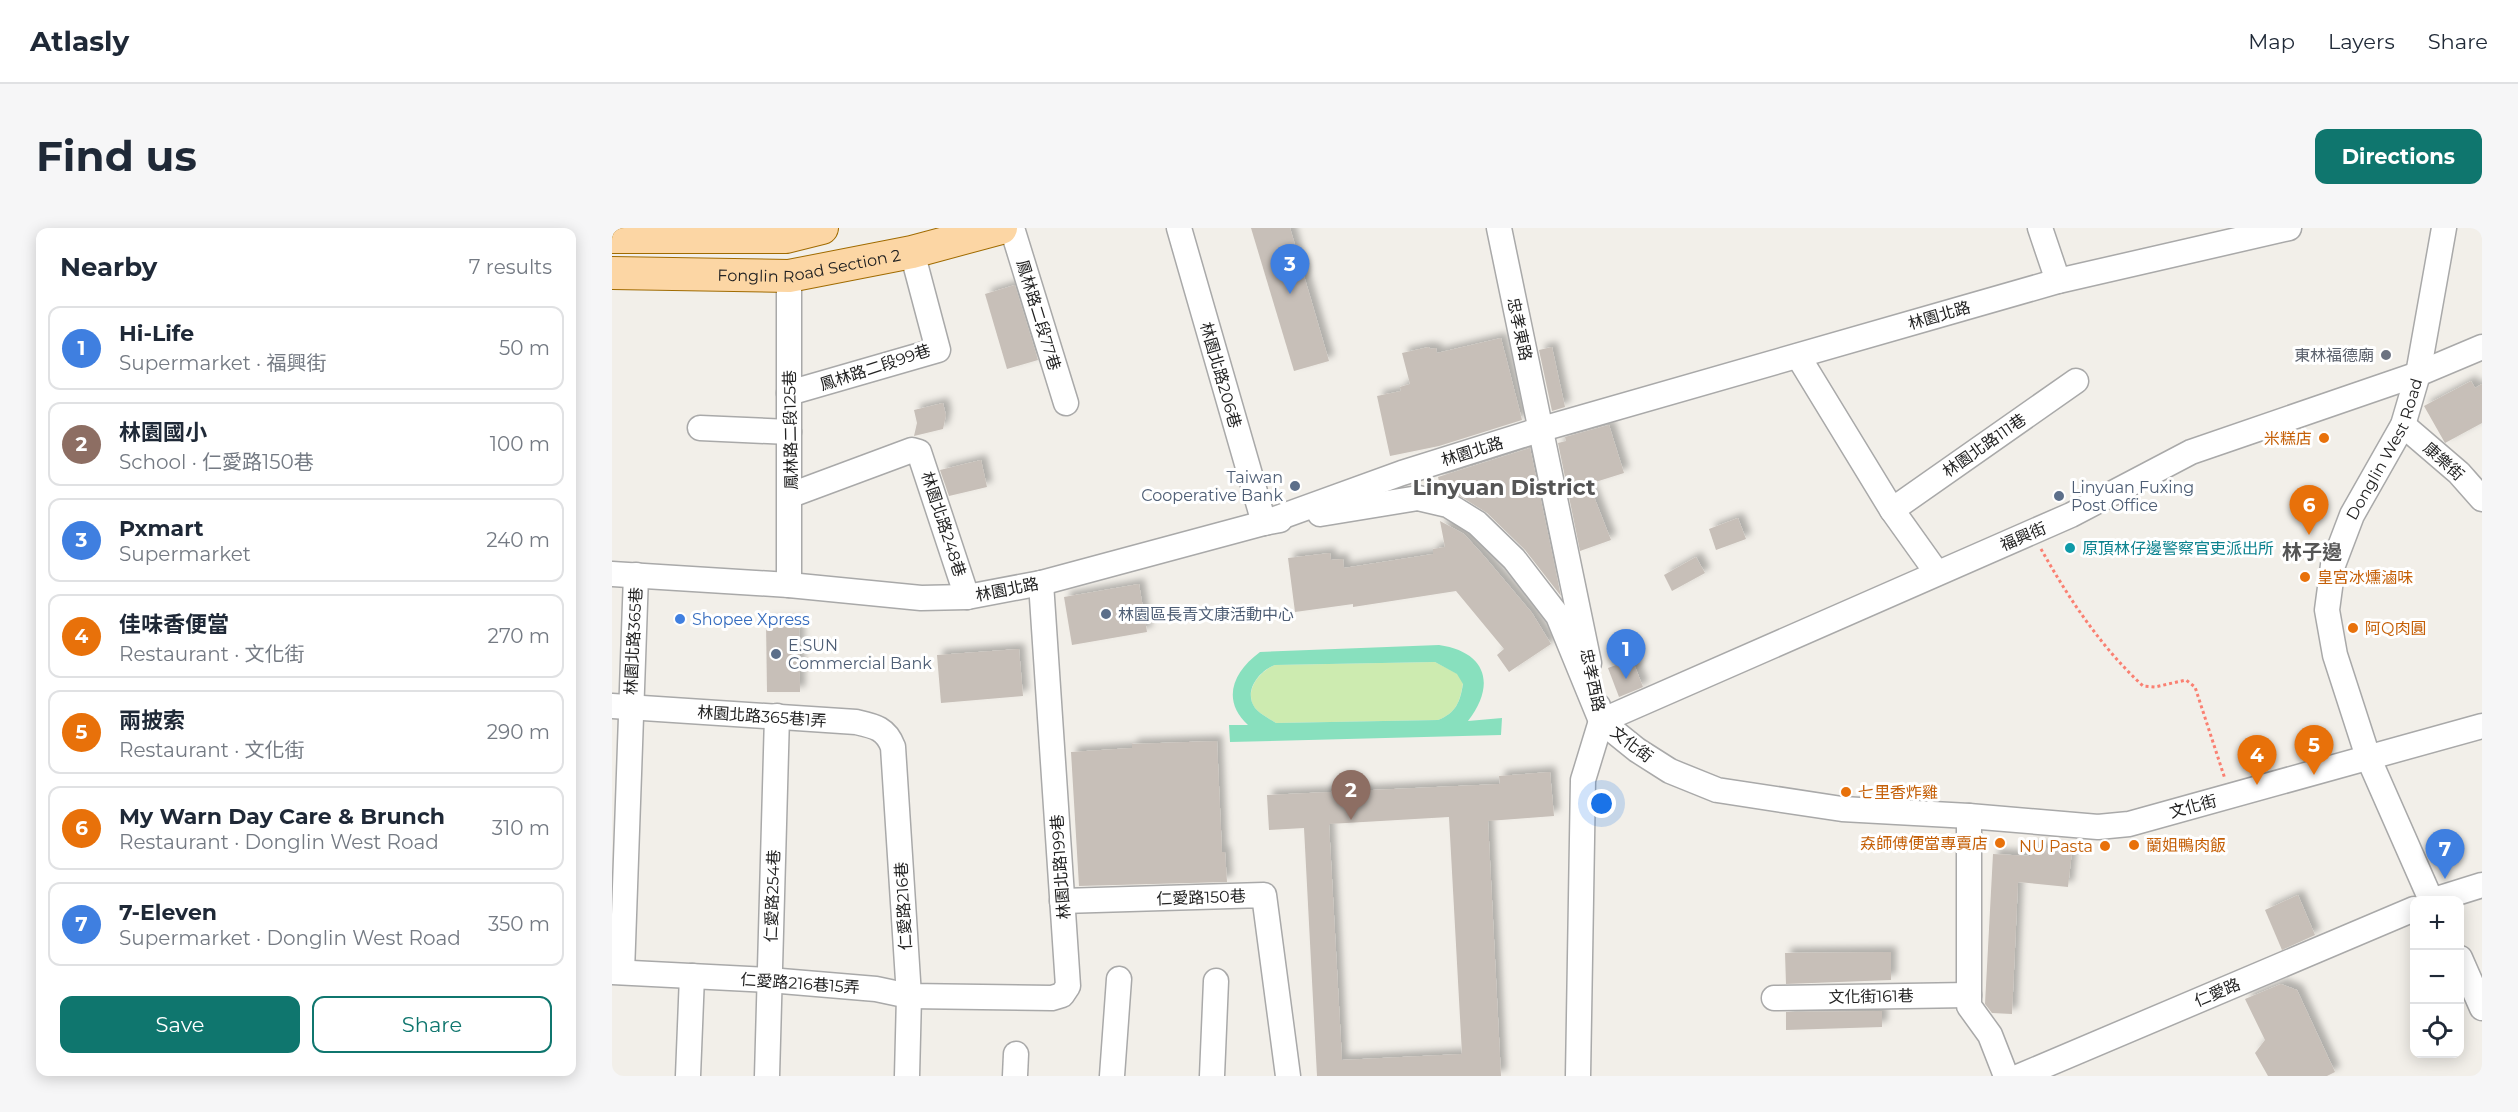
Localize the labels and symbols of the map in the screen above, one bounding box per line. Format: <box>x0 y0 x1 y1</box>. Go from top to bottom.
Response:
pin: 3 <box>1270 244 1310 294</box>
street label: Fonglin Road Section 2 <box>717 245 902 286</box>
street label: 鳳林路二段77巷 <box>1013 257 1064 373</box>
street label: 忠孝東路 <box>1504 296 1535 362</box>
street label: 林園北路 <box>1906 298 1973 333</box>
street label: 林園北路206巷 <box>1196 320 1245 430</box>
street label: 鳳林路二段99巷 <box>817 341 933 394</box>
place label: 東林福德廟 <box>2294 346 2374 365</box>
marker: 東林福德廟 <box>2379 348 2393 362</box>
street label: 鳳林路二段125巷 <box>780 370 801 490</box>
street label: Donglin West Road <box>2342 376 2426 523</box>
street label: 林園北路111巷 <box>1939 410 2030 481</box>
place label: 米糕店 <box>2264 429 2312 448</box>
marker: 米糕店 <box>2317 431 2331 445</box>
street label: 林園北路 <box>1439 433 1506 470</box>
street label: 康樂街 <box>2419 438 2468 484</box>
place label: Taiwan Cooperative Bank <box>1141 468 1283 505</box>
street label: 林園北路248巷 <box>918 469 970 579</box>
district label: Linyuan District <box>1412 474 1596 501</box>
place label: Linyuan Fuxing Post Office <box>2071 478 2194 515</box>
marker: Taiwan Cooperative Bank <box>1288 479 1302 493</box>
pin: 6 <box>2290 486 2328 535</box>
marker: Linyuan Fuxing Post Office <box>2052 489 2066 503</box>
street label: 福興街 <box>1997 518 2049 555</box>
place label: 原頂林仔邊警察官吏派出所 <box>2082 539 2274 558</box>
district label: 林子邊 <box>2282 540 2342 564</box>
marker: 原頂林仔邊警察官吏派出所 <box>2063 541 2077 555</box>
place label: 皇宮冰燻滷味 <box>2317 568 2413 587</box>
marker: 皇宮冰燻滷味 <box>2298 570 2312 584</box>
street label: 林園北路 <box>974 574 1040 605</box>
street label: 林園北路365巷 <box>621 587 646 695</box>
place label: 林園區長青文康活動中心 <box>1118 605 1294 624</box>
marker: 林園區長青文康活動中心 <box>1099 607 1113 621</box>
place label: Shopee Xpress <box>692 610 810 629</box>
marker: Shopee Xpress <box>673 612 687 626</box>
place label: 阿Q肉圓 <box>2365 619 2426 638</box>
marker: 阿Q肉圓 <box>2346 621 2360 635</box>
pin: 1 <box>1606 630 1646 679</box>
place label: E.SUN Commercial Bank <box>788 636 932 673</box>
marker: E.SUN Commercial Bank <box>769 647 783 661</box>
street label: 忠孝西路 <box>1577 647 1608 713</box>
street label: 林園北路365巷1弄 <box>697 703 827 730</box>
street label: 文化街 <box>1607 722 1657 766</box>
pin: 5 <box>2294 726 2334 775</box>
pin: 4 <box>2238 736 2276 785</box>
pin: 2 <box>1332 770 1370 820</box>
place label: 七里香炸雞 <box>1858 783 1938 802</box>
marker: 七里香炸雞 <box>1839 785 1853 799</box>
your location <box>1587 789 1616 818</box>
street label: 文化街 <box>2167 791 2219 822</box>
street label: 林園北路199巷 <box>1047 814 1074 920</box>
pin: 7 <box>2426 830 2464 879</box>
place label: 𡘙師傅便當專賣店 <box>1860 834 1988 853</box>
marker: 𡘙師傅便當專賣店 <box>1993 836 2007 850</box>
place label: 蘭姐鴨肉飯 <box>2146 836 2226 855</box>
place label: NU Pasta <box>2019 837 2093 856</box>
marker: 蘭姐鴨肉飯 <box>2127 838 2141 852</box>
marker: NU Pasta <box>2098 839 2112 853</box>
street label: 仁愛路254巷 <box>761 849 784 943</box>
street label: 仁愛路216巷 <box>892 861 915 951</box>
street label: 仁愛路150巷 <box>1156 886 1246 909</box>
street label: 仁愛路216巷15弄 <box>740 970 860 997</box>
street label: 仁愛路 <box>2191 974 2243 1011</box>
street label: 文化街161巷 <box>1828 986 1914 1007</box>

